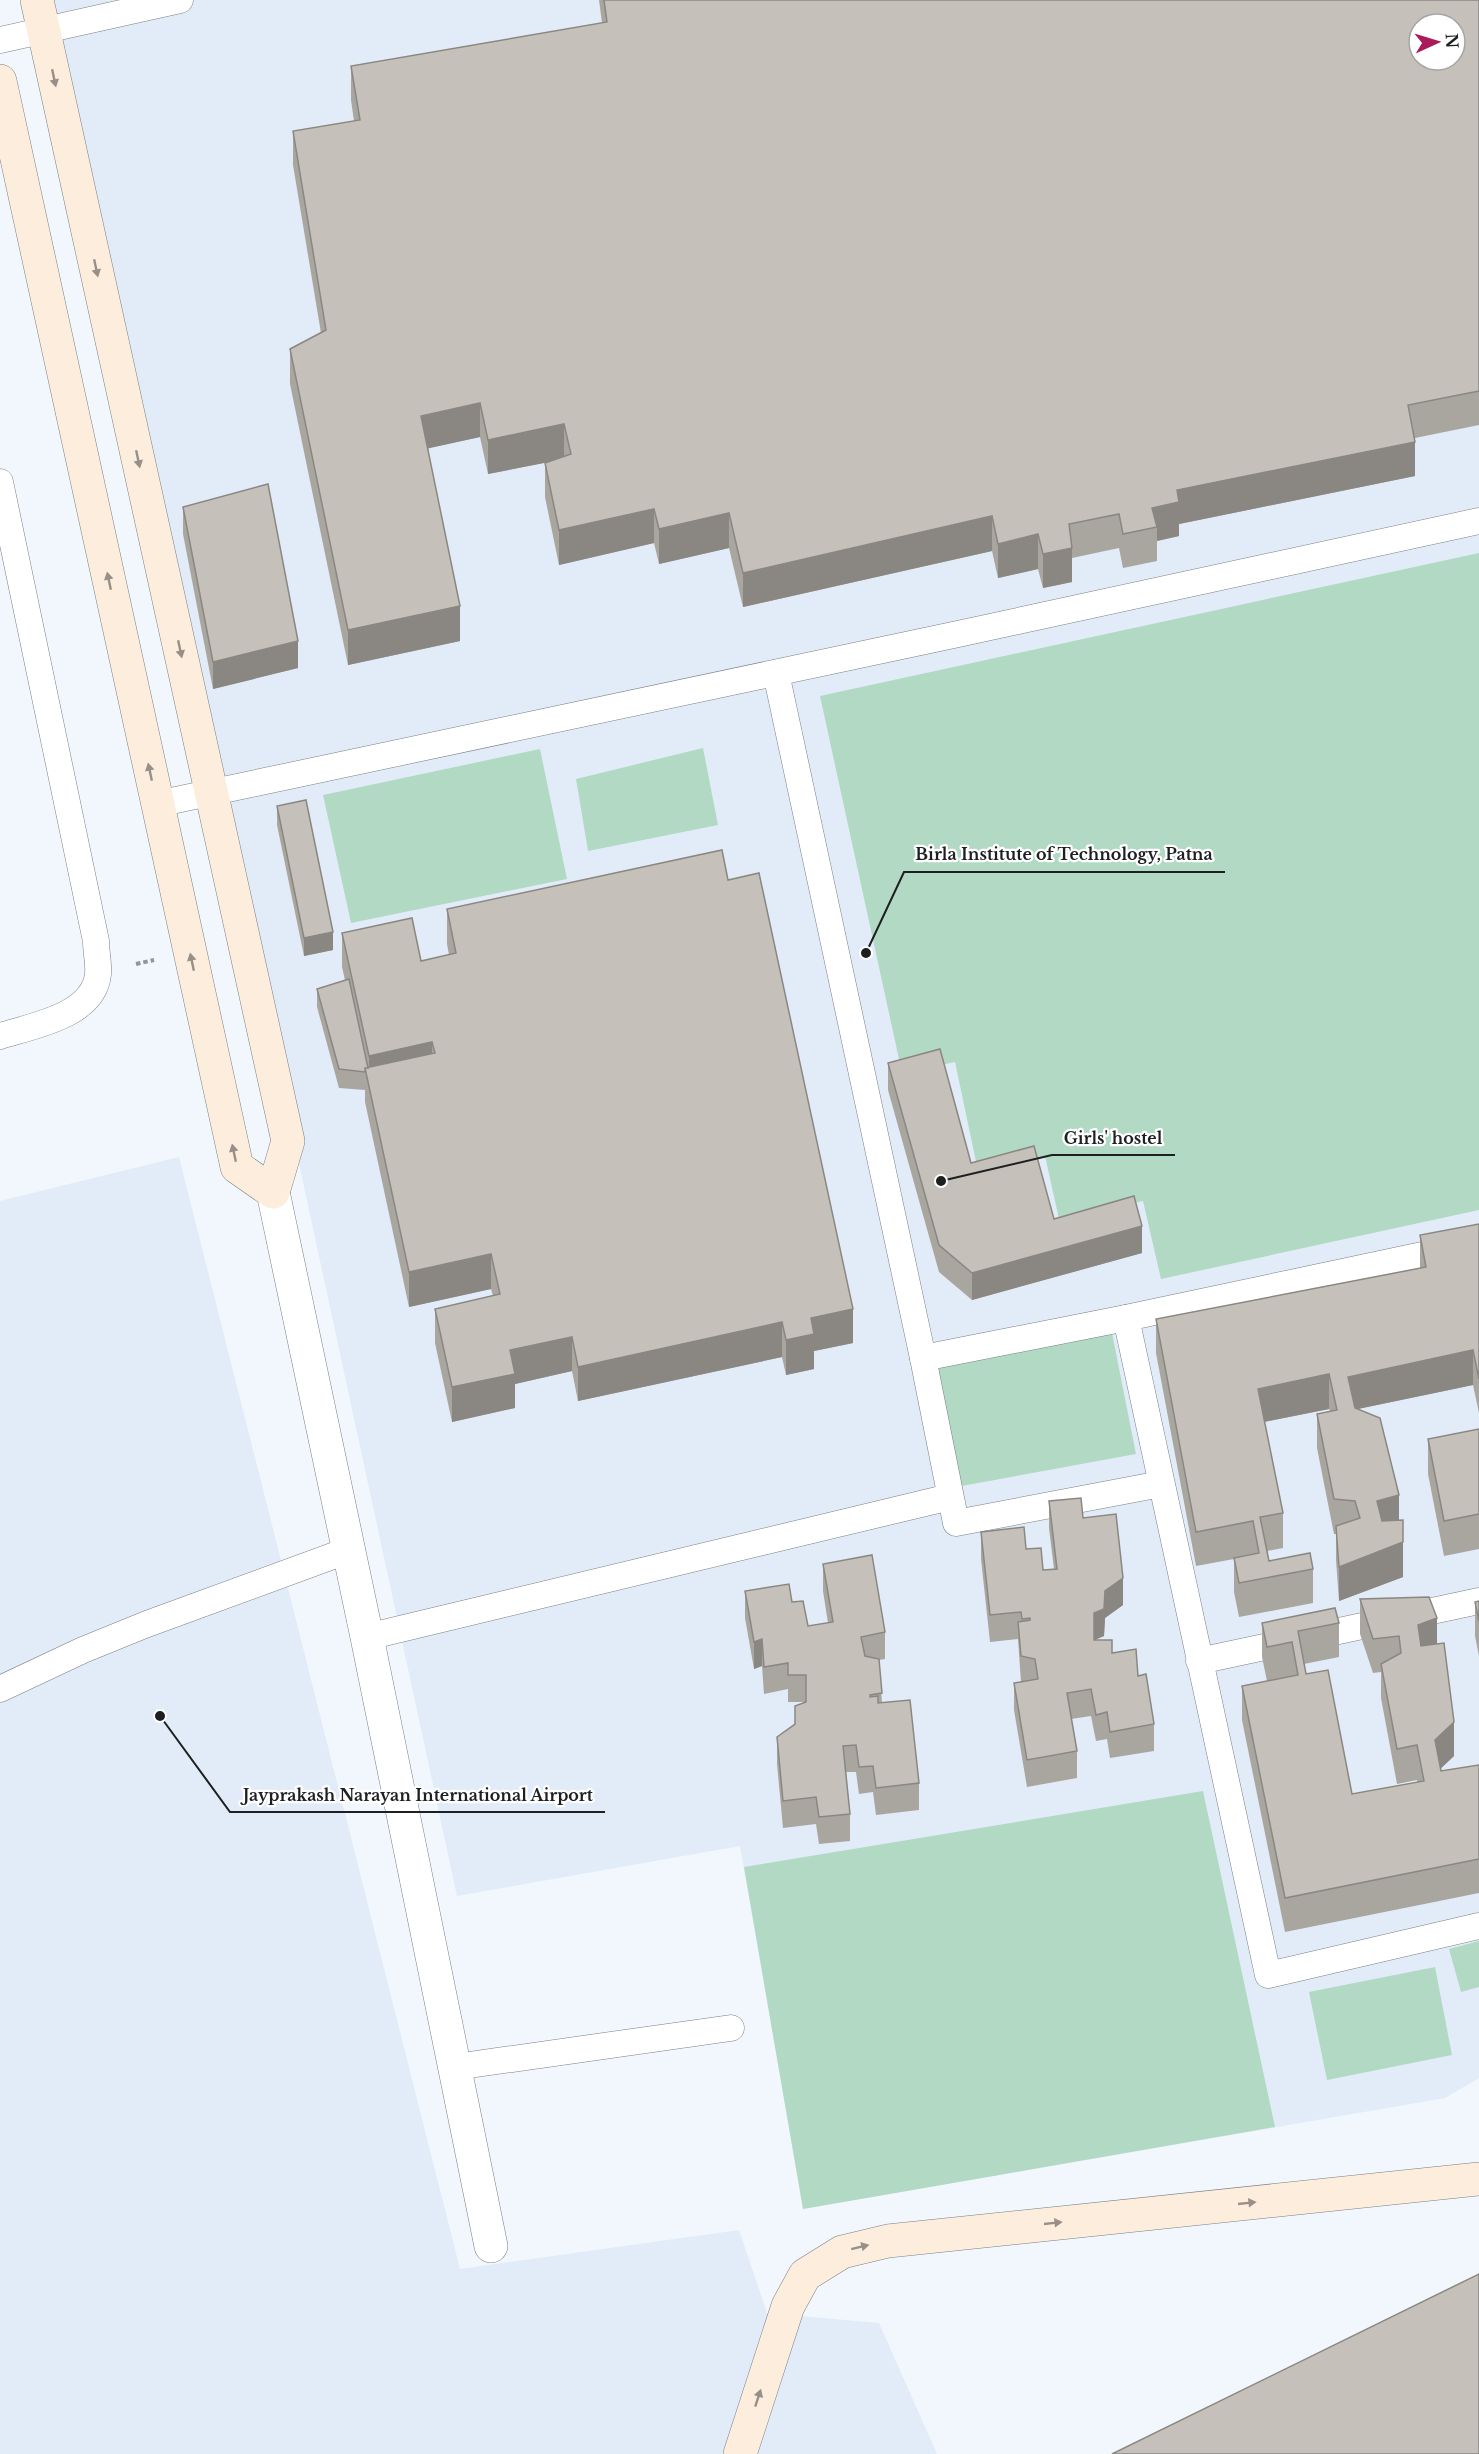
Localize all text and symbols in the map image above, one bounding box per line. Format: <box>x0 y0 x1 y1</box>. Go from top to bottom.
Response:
north arrow <box>1407 12 1467 72</box>
text: N <box>1441 33 1462 49</box>
one-way arrow <box>49 69 59 87</box>
one-way arrow <box>91 259 101 278</box>
one-way arrow <box>133 449 143 468</box>
one-way arrow <box>104 571 113 590</box>
one-way arrow <box>175 640 185 658</box>
one-way arrow <box>145 762 154 781</box>
callout: Birla Institute of Technology, Patna <box>904 838 1225 872</box>
text: Birla Institute of Technology, Patna <box>915 844 1213 864</box>
one-way arrow <box>187 952 196 971</box>
callout: Girls' hostel <box>1052 1121 1175 1155</box>
text: Girls' hostel <box>1064 1128 1163 1148</box>
one-way arrow <box>228 1143 238 1162</box>
callout: Jayprakash Narayan International Airport <box>230 1778 605 1812</box>
text: Jayprakash Narayan International Airport <box>240 1785 594 1805</box>
one-way arrow <box>1238 2198 1257 2208</box>
one-way arrow <box>1044 2218 1063 2228</box>
one-way arrow <box>851 2242 869 2252</box>
one-way arrow <box>754 2389 763 2407</box>

